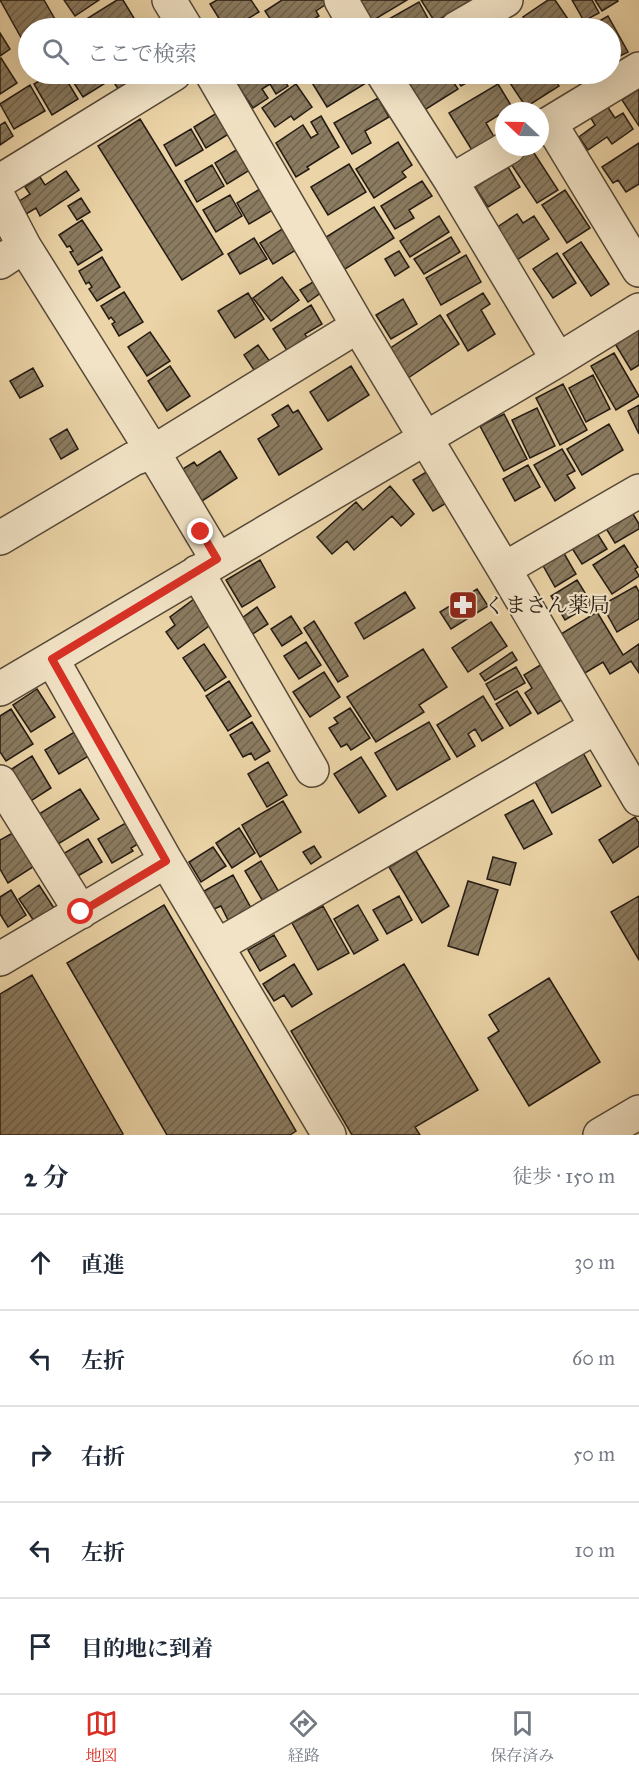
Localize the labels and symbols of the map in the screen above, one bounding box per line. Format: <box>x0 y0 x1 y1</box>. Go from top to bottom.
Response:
north arrow <box>495 102 549 156</box>
route end <box>187 518 213 544</box>
pharmacy icon: くまさん薬局 <box>447 589 479 621</box>
place label: くまさん薬局 <box>484 592 610 618</box>
route start <box>67 898 93 924</box>

